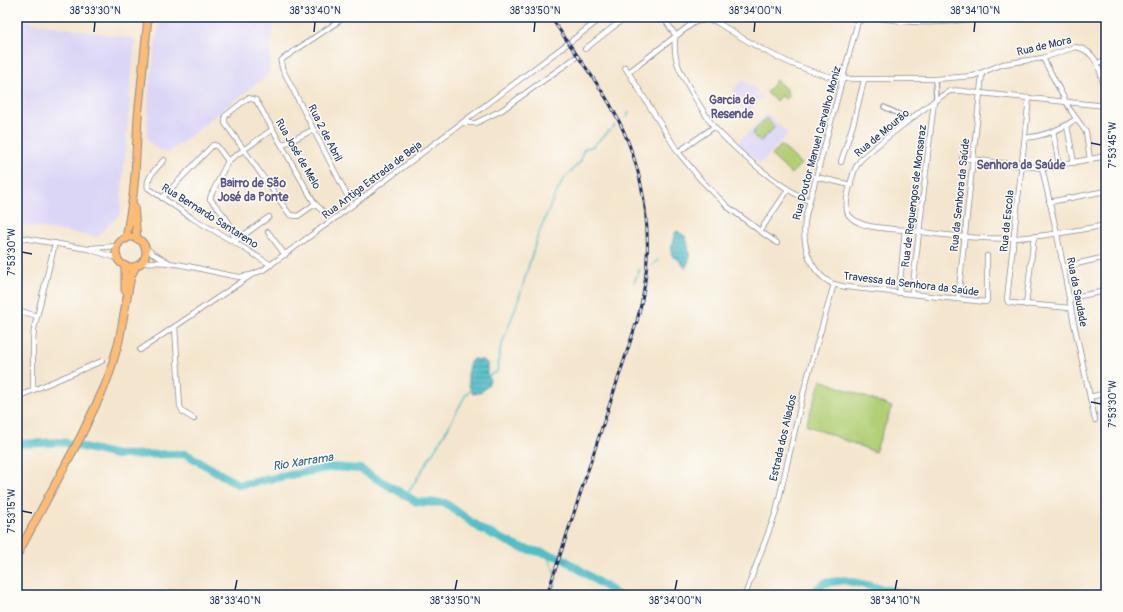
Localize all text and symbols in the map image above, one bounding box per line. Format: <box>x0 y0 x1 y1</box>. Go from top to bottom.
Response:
text: 38°33'30"N <box>69 5 121 17</box>
text: 38°33'40"N <box>289 5 341 17</box>
text: 38°33'50"N <box>509 5 561 17</box>
text: 38°34'00"N <box>729 5 782 17</box>
text: 38°34'10"N <box>950 5 1000 17</box>
street label: Rua de Mora <box>1015 33 1073 59</box>
street label: Rua Doutor Manuel Carvalho Moniz <box>790 64 844 221</box>
district label: Garcia de Resende <box>709 93 756 122</box>
street label: Rua 2 de Abril <box>305 102 345 164</box>
street label: Rua de Mourão <box>852 106 912 160</box>
street label: Rua José de Melo <box>273 117 323 191</box>
text: 7°53'45"W <box>1107 121 1119 168</box>
street label: Rua de Reguengos de Monsaraz <box>899 124 929 268</box>
street label: Rua da Senhora da Saúde <box>948 137 972 252</box>
street label: Rua Antiga Estrada de Beja <box>319 138 425 222</box>
district label: Senhora da Saúde <box>977 158 1066 173</box>
district label: Bairro de São José da Ponte <box>218 176 290 205</box>
street label: Rua Bernardo Santareno <box>159 181 261 251</box>
street label: Rua da Escola <box>997 189 1017 253</box>
text: 7°53'30"W <box>6 228 18 276</box>
street label: Rua da Saudade <box>1064 256 1090 328</box>
street label: Travessa da Senhora da Saúde <box>842 269 980 299</box>
text: 7°53'30"W <box>1107 380 1119 428</box>
street label: Estrada dos Aliados <box>767 393 799 482</box>
water label: Rio Xarrama <box>272 450 336 474</box>
text: 7°53'15"W <box>6 488 18 533</box>
text: 38°33'40"N <box>209 595 261 607</box>
text: 38°33'50"N <box>429 595 481 607</box>
text: 38°34'00"N <box>649 595 702 607</box>
text: 38°34'10"N <box>870 595 920 607</box>

